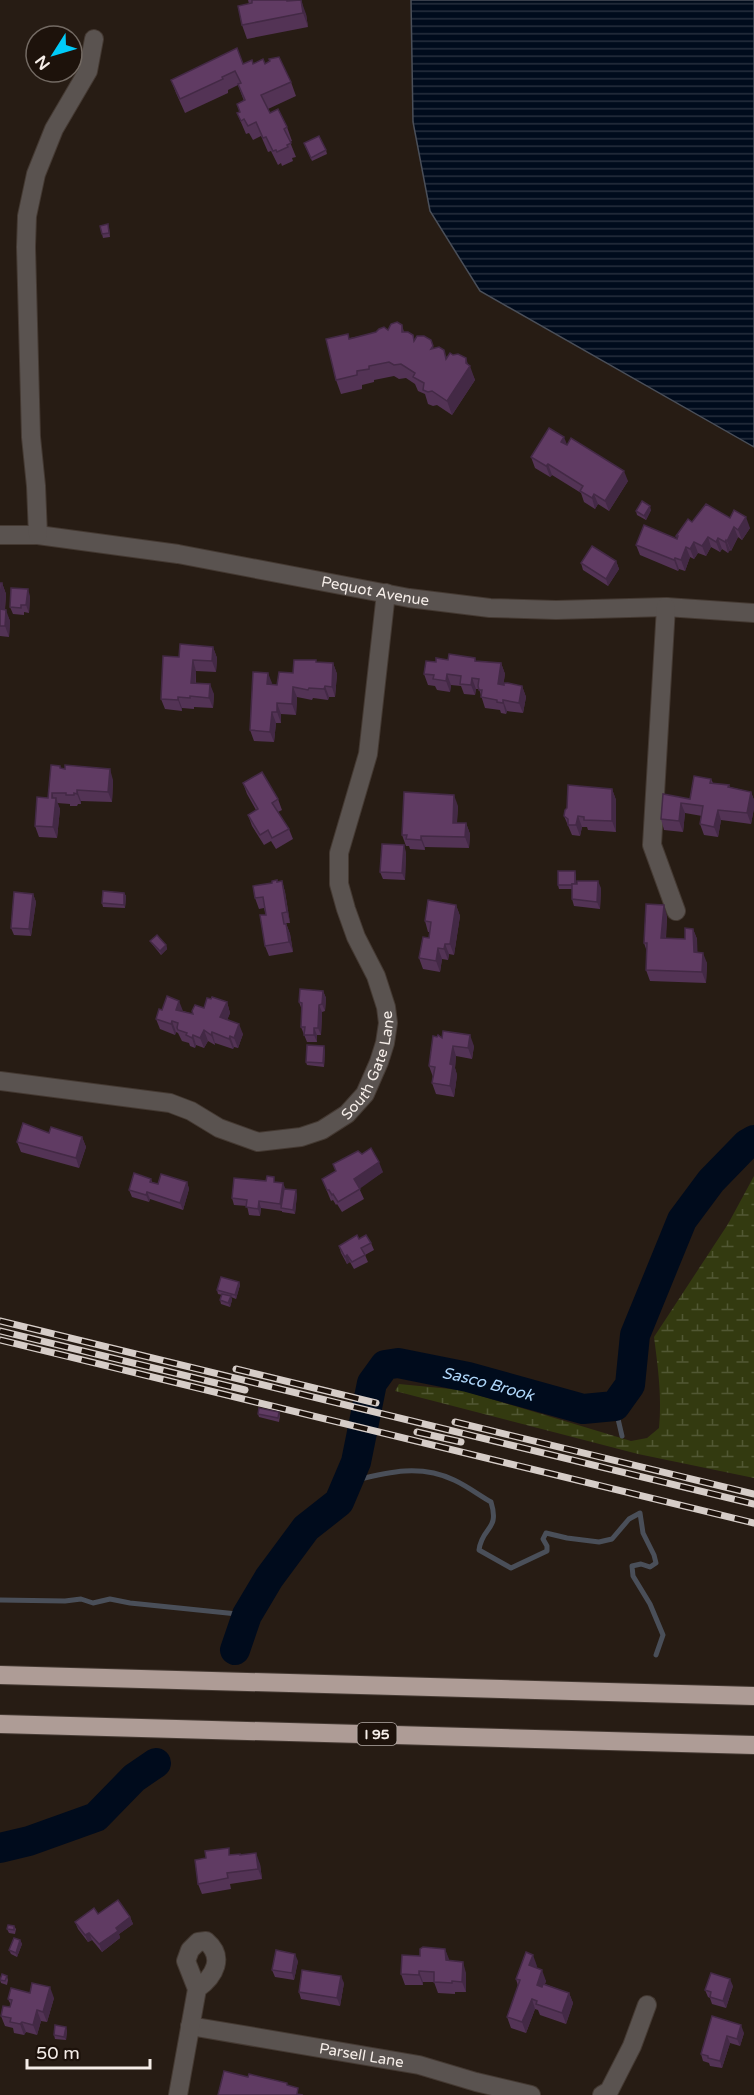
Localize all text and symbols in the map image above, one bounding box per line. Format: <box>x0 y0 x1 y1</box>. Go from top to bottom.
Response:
north arrow <box>24 24 84 84</box>
text: N <box>31 51 55 74</box>
street label: Pequot Avenue <box>320 572 430 609</box>
street label: South Gate Lane <box>337 1010 397 1123</box>
water label: Sasco Brook <box>440 1363 537 1406</box>
road number: I 95 <box>358 1723 397 1745</box>
scale bar <box>27 2032 150 2070</box>
street label: Parsell Lane <box>318 2039 405 2071</box>
text: 50 m <box>36 2042 80 2064</box>

